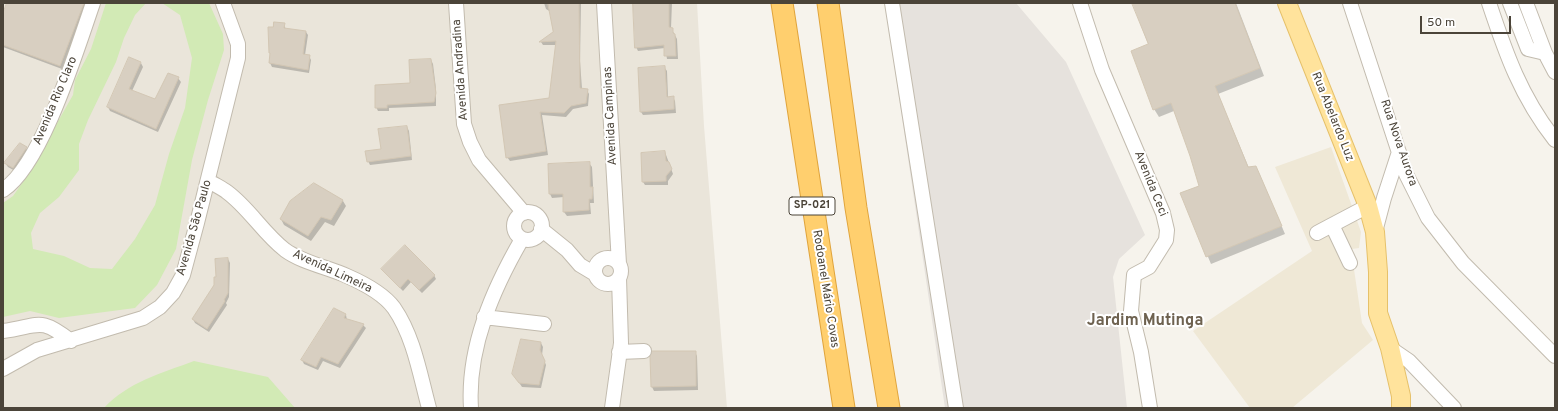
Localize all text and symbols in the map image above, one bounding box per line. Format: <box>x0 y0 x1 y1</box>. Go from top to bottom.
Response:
scale bar <box>1422 8 1513 34</box>
text: 50 m <box>1427 15 1455 31</box>
street label: Avenida Andradina <box>450 19 472 121</box>
street label: Avenida Rio Claro <box>31 55 81 147</box>
street label: Avenida Campinas <box>601 66 621 166</box>
street label: Rua Abelardo Luz <box>1308 70 1356 164</box>
street label: Rua Nova Aurora <box>1376 98 1420 188</box>
street label: Avenida Ceci <box>1130 149 1170 219</box>
street label: Avenida São Paulo <box>174 178 216 278</box>
road number: SP-021 <box>789 197 835 215</box>
street label: Rodoanel Mário Covas <box>809 229 841 349</box>
street label: Avenida Limeira <box>290 247 374 297</box>
district label: Jardim Mutinga <box>1087 312 1203 332</box>

